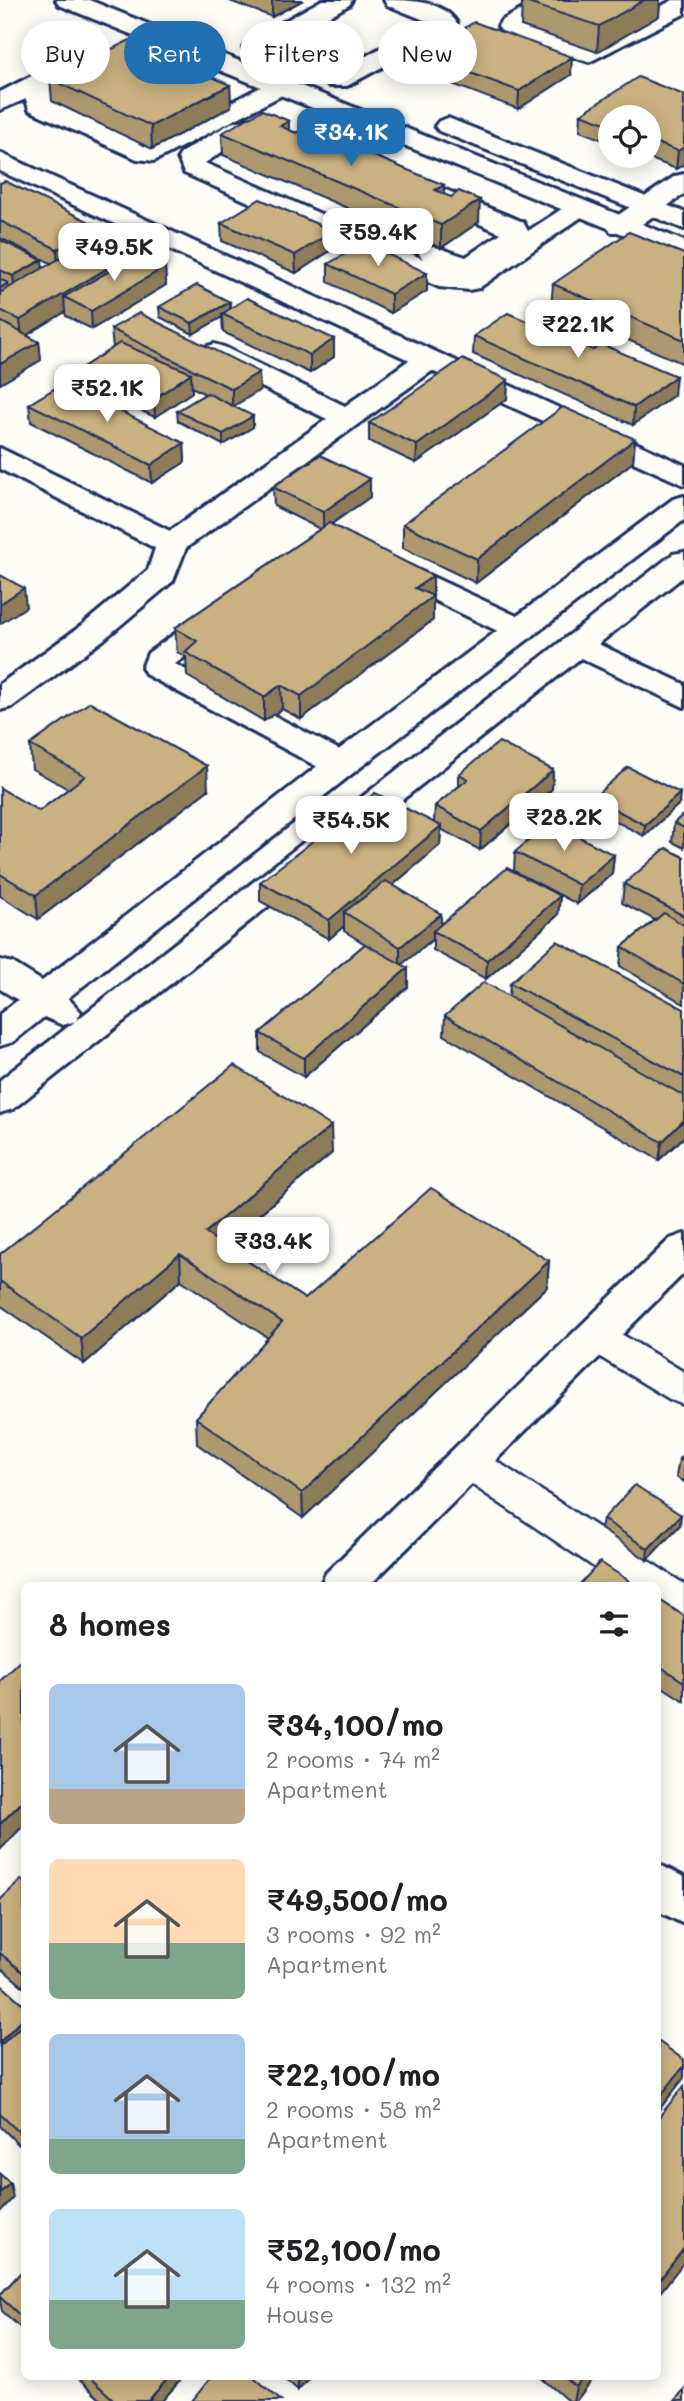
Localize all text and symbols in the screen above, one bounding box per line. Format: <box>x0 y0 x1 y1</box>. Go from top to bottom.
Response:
chip: Buy <box>21 21 110 84</box>
chip: Rent <box>124 21 226 84</box>
chip: Filters <box>240 21 364 84</box>
chip: New <box>378 21 477 84</box>
map controls <box>598 105 661 168</box>
button: locate <box>598 105 661 168</box>
pin: ₹34.1K <box>294 108 408 168</box>
text: ₹34.1K <box>313 116 389 146</box>
pin: ₹59.4K <box>321 208 435 268</box>
text: ₹59.4K <box>338 216 418 246</box>
pin: ₹49.5K <box>57 224 171 283</box>
text: ₹49.5K <box>74 231 154 261</box>
pin: ₹22.1K <box>521 300 635 360</box>
text: ₹22.1K <box>541 308 615 338</box>
pin: ₹52.1K <box>50 364 164 424</box>
text: ₹52.1K <box>70 372 144 402</box>
pin: ₹28.2K <box>507 794 621 853</box>
pin: ₹54.5K <box>294 796 408 856</box>
text: ₹28.2K <box>525 801 603 831</box>
text: ₹54.5K <box>312 804 390 834</box>
pin: ₹33.4K <box>216 1218 330 1277</box>
text: ₹33.4K <box>233 1225 313 1255</box>
text: 8 homes <box>49 1604 171 1644</box>
icon: filters <box>595 1605 633 1643</box>
text: ₹34,100/mo <box>266 1704 444 1744</box>
icon: home <box>105 1712 189 1796</box>
text: 2 rooms · 74 m² <box>266 1744 440 1774</box>
text: Apartment <box>266 1774 388 1804</box>
text: ₹49,500/mo <box>266 1879 448 1919</box>
icon: home <box>105 1887 189 1971</box>
text: 3 rooms · 92 m² <box>266 1919 441 1949</box>
text: Apartment <box>266 1949 388 1979</box>
text: ₹22,100/mo <box>266 2054 440 2094</box>
icon: home <box>105 2062 189 2146</box>
text: 2 rooms · 58 m² <box>266 2094 441 2124</box>
text: Apartment <box>266 2124 388 2154</box>
text: ₹52,100/mo <box>266 2229 441 2269</box>
icon: home <box>105 2237 189 2321</box>
text: 4 rooms · 132 m² <box>266 2269 451 2299</box>
text: House <box>266 2299 334 2329</box>

